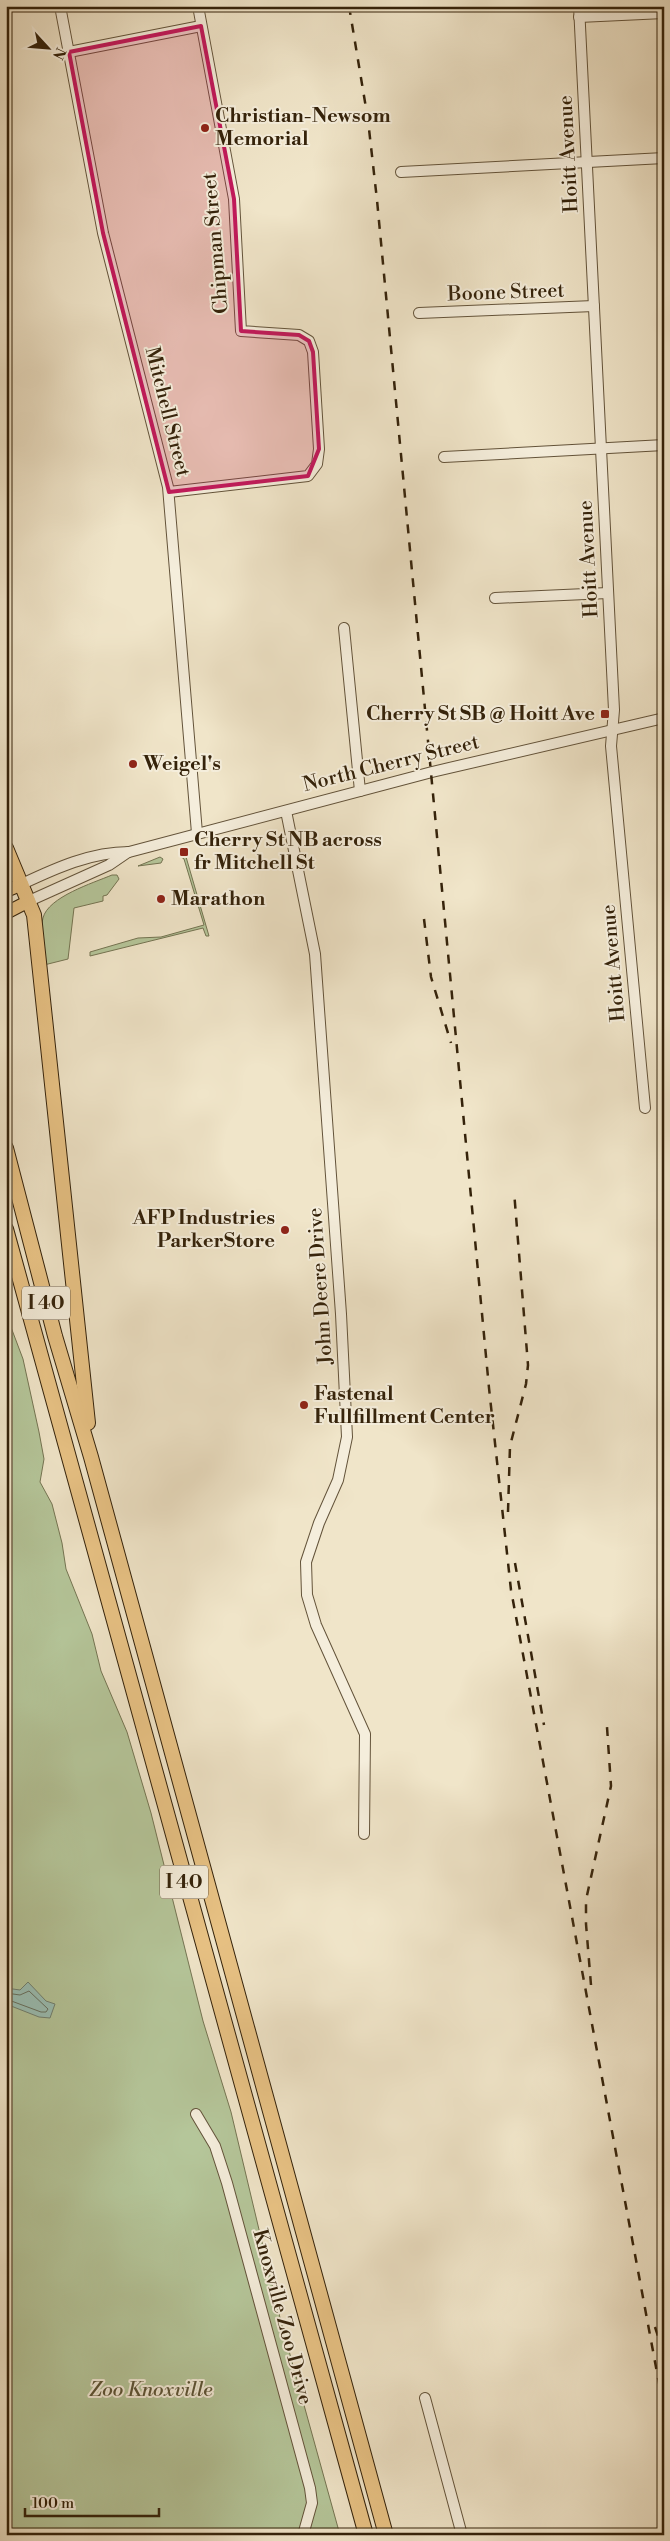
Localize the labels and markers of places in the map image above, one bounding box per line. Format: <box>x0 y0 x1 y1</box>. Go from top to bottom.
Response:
place label: Christian-Newsom Memorial <box>215 104 391 152</box>
marker: Christian-Newsom Memorial <box>199 122 211 134</box>
place label: Cherry St SB @ Hoitt Ave <box>366 702 595 727</box>
marker: Cherry St SB @ Hoitt Ave <box>599 708 611 720</box>
place label: Weigel's <box>142 752 221 777</box>
marker: Weigel's <box>127 758 139 770</box>
place label: Cherry St NB across fr Mitchell St <box>194 828 382 876</box>
marker: Cherry St NB across fr Mitchell St <box>178 846 190 858</box>
place label: Marathon <box>171 887 266 912</box>
marker: Marathon <box>155 893 167 905</box>
place label: AFP Industries ParkerStore <box>132 1206 275 1254</box>
marker: AFP Industries ParkerStore <box>279 1224 291 1236</box>
place label: Fastenal Fullfillment Center <box>314 1382 495 1430</box>
marker: Fastenal Fullfillment Center <box>298 1399 310 1411</box>

